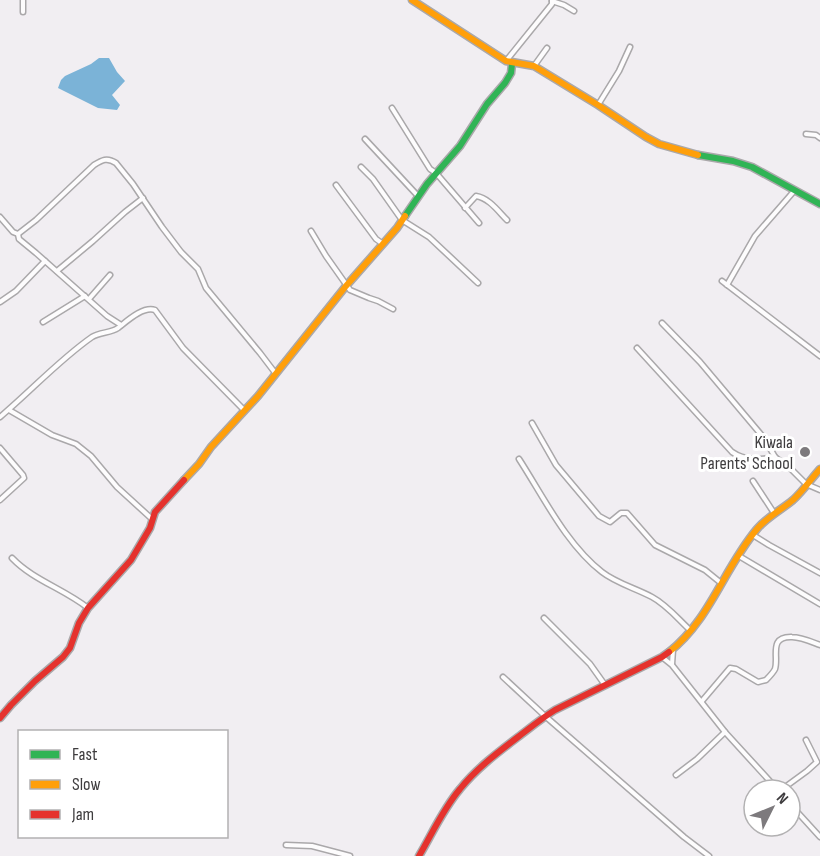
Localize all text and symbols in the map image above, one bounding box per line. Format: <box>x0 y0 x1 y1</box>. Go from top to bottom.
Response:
place label: Kiwala Parents' School <box>700 432 793 474</box>
marker: Kiwala Parents' School <box>798 445 812 459</box>
legend <box>18 730 228 838</box>
text: Fast <box>72 744 98 765</box>
text: Slow <box>72 774 101 795</box>
north arrow <box>742 778 802 838</box>
text: N <box>772 789 792 808</box>
text: Jam <box>71 804 94 825</box>

